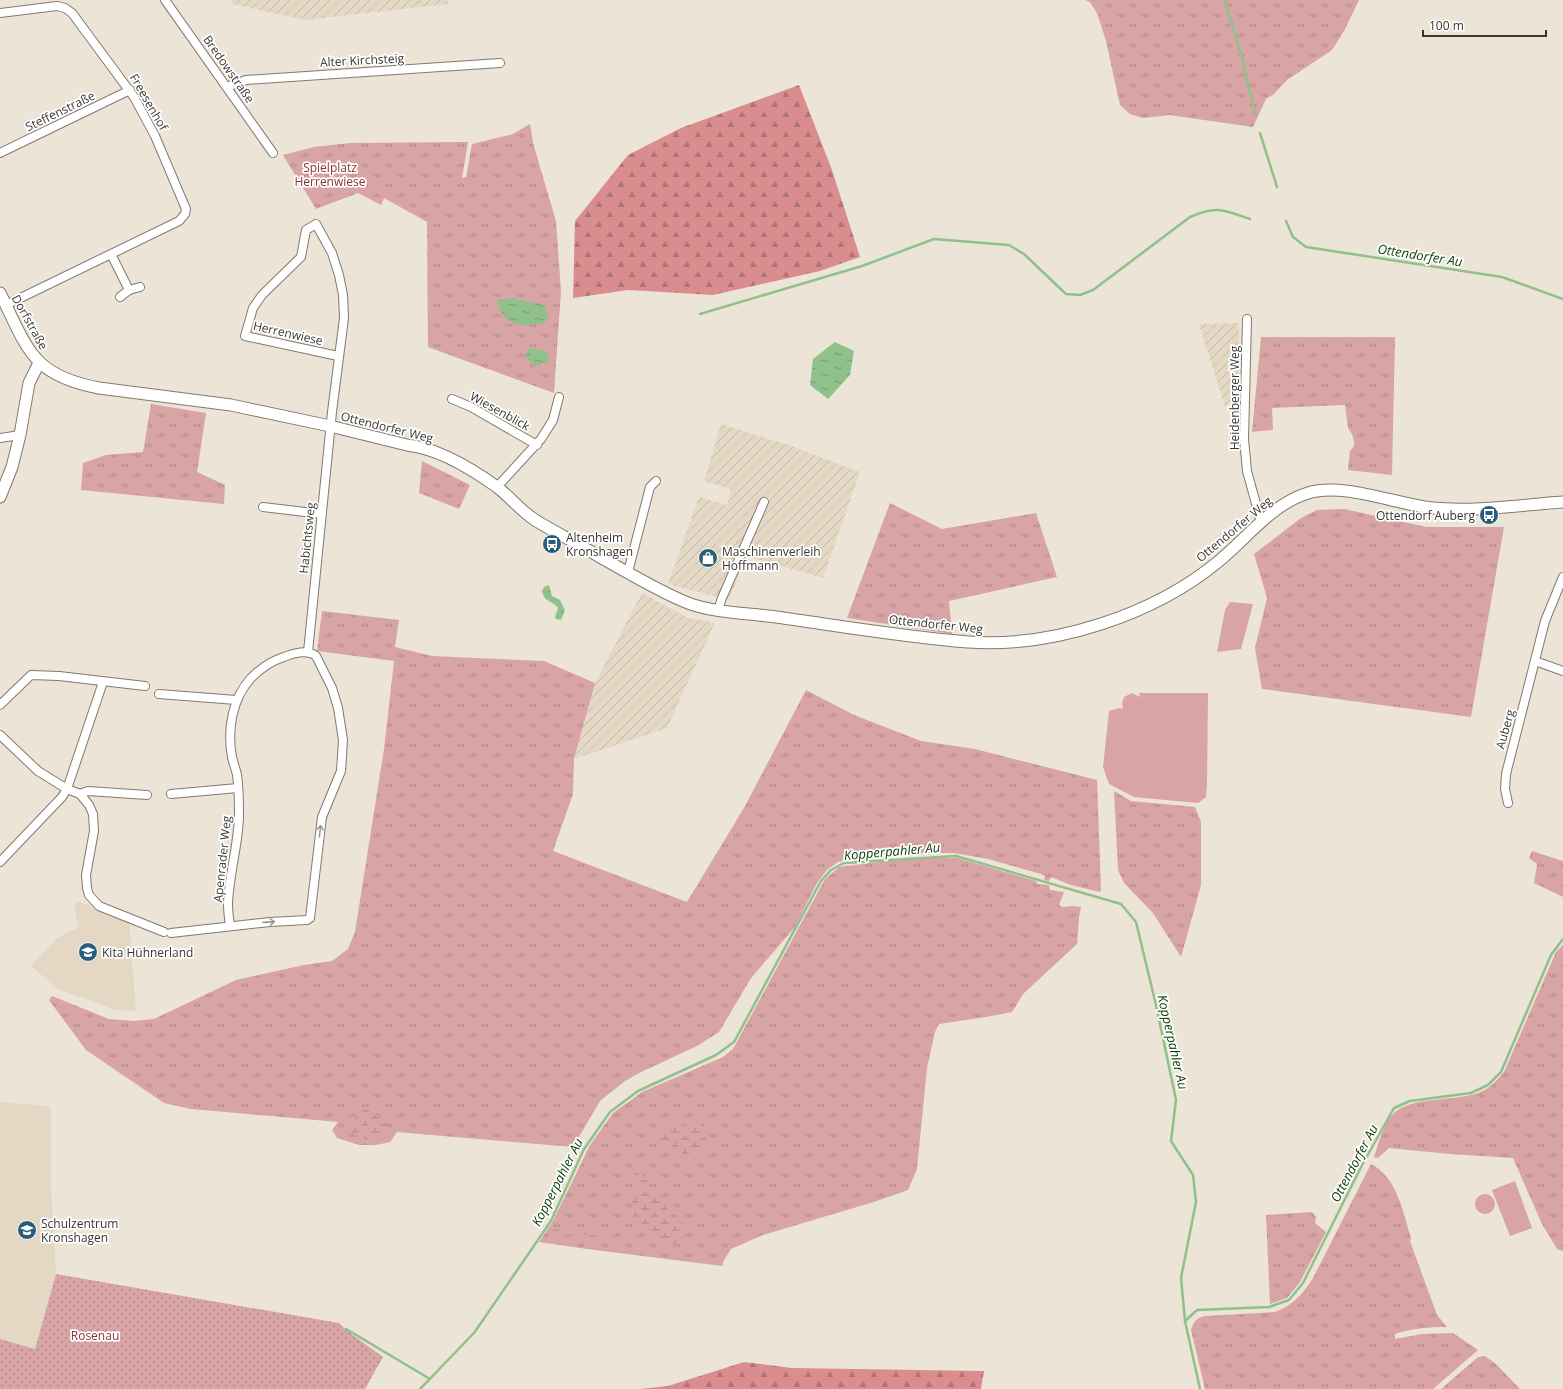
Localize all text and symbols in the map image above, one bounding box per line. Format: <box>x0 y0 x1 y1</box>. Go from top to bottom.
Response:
scale bar <box>1423 12 1546 38</box>
text: 100 m <box>1429 17 1464 34</box>
street label: Bredowstraße <box>199 32 259 106</box>
street label: Alter Kirchsteig <box>319 49 405 71</box>
street label: Freesenhof <box>126 70 173 134</box>
street label: Steffenstraße <box>22 87 98 135</box>
park label: Spielplatz Herrenwiese <box>294 159 366 190</box>
water label: Ottendorfer Au <box>1376 239 1464 271</box>
street label: Dorfstraße <box>8 291 52 353</box>
street label: Herrenwiese <box>251 317 325 349</box>
street label: Heidenberger Weg <box>1226 345 1243 450</box>
street label: Wiesenblick <box>467 388 534 435</box>
street label: Ottendorfer Weg <box>339 407 435 447</box>
street label: Ottendorfer Weg <box>1192 492 1276 566</box>
street label: Habichtsweg <box>295 501 319 574</box>
bus stop icon: Ottendorf Auberg <box>1478 504 1500 526</box>
place label: Ottendorf Auberg <box>1376 507 1475 524</box>
place label: Altenheim Kronshagen <box>566 529 633 560</box>
bus stop icon: Altenheim Kronshagen <box>541 533 563 555</box>
place label: Maschinenverleih Hoffmann <box>722 543 821 574</box>
shop icon: Maschinenverleih Hoffmann <box>697 547 719 569</box>
street label: Ottendorfer Weg <box>888 611 984 637</box>
street label: Auberg <box>1492 707 1519 751</box>
street label: Apenrader Weg <box>209 814 235 903</box>
one-way arrow <box>316 825 324 838</box>
water label: Kopperpahler Au <box>843 838 941 864</box>
one-way arrow <box>262 919 275 926</box>
school or university icon: Kita Hühnerland <box>77 941 99 963</box>
place label: Kita Hühnerland <box>102 944 193 961</box>
water label: Kopperpahler Au <box>1153 993 1193 1092</box>
water label: Ottendorfer Au <box>1326 1120 1382 1205</box>
water label: Kopperpahler Au <box>527 1134 587 1229</box>
place label: Schulzentrum Kronshagen <box>41 1215 118 1246</box>
school or university icon: Schulzentrum Kronshagen <box>16 1219 38 1241</box>
park label: Rosenau <box>71 1327 119 1344</box>

